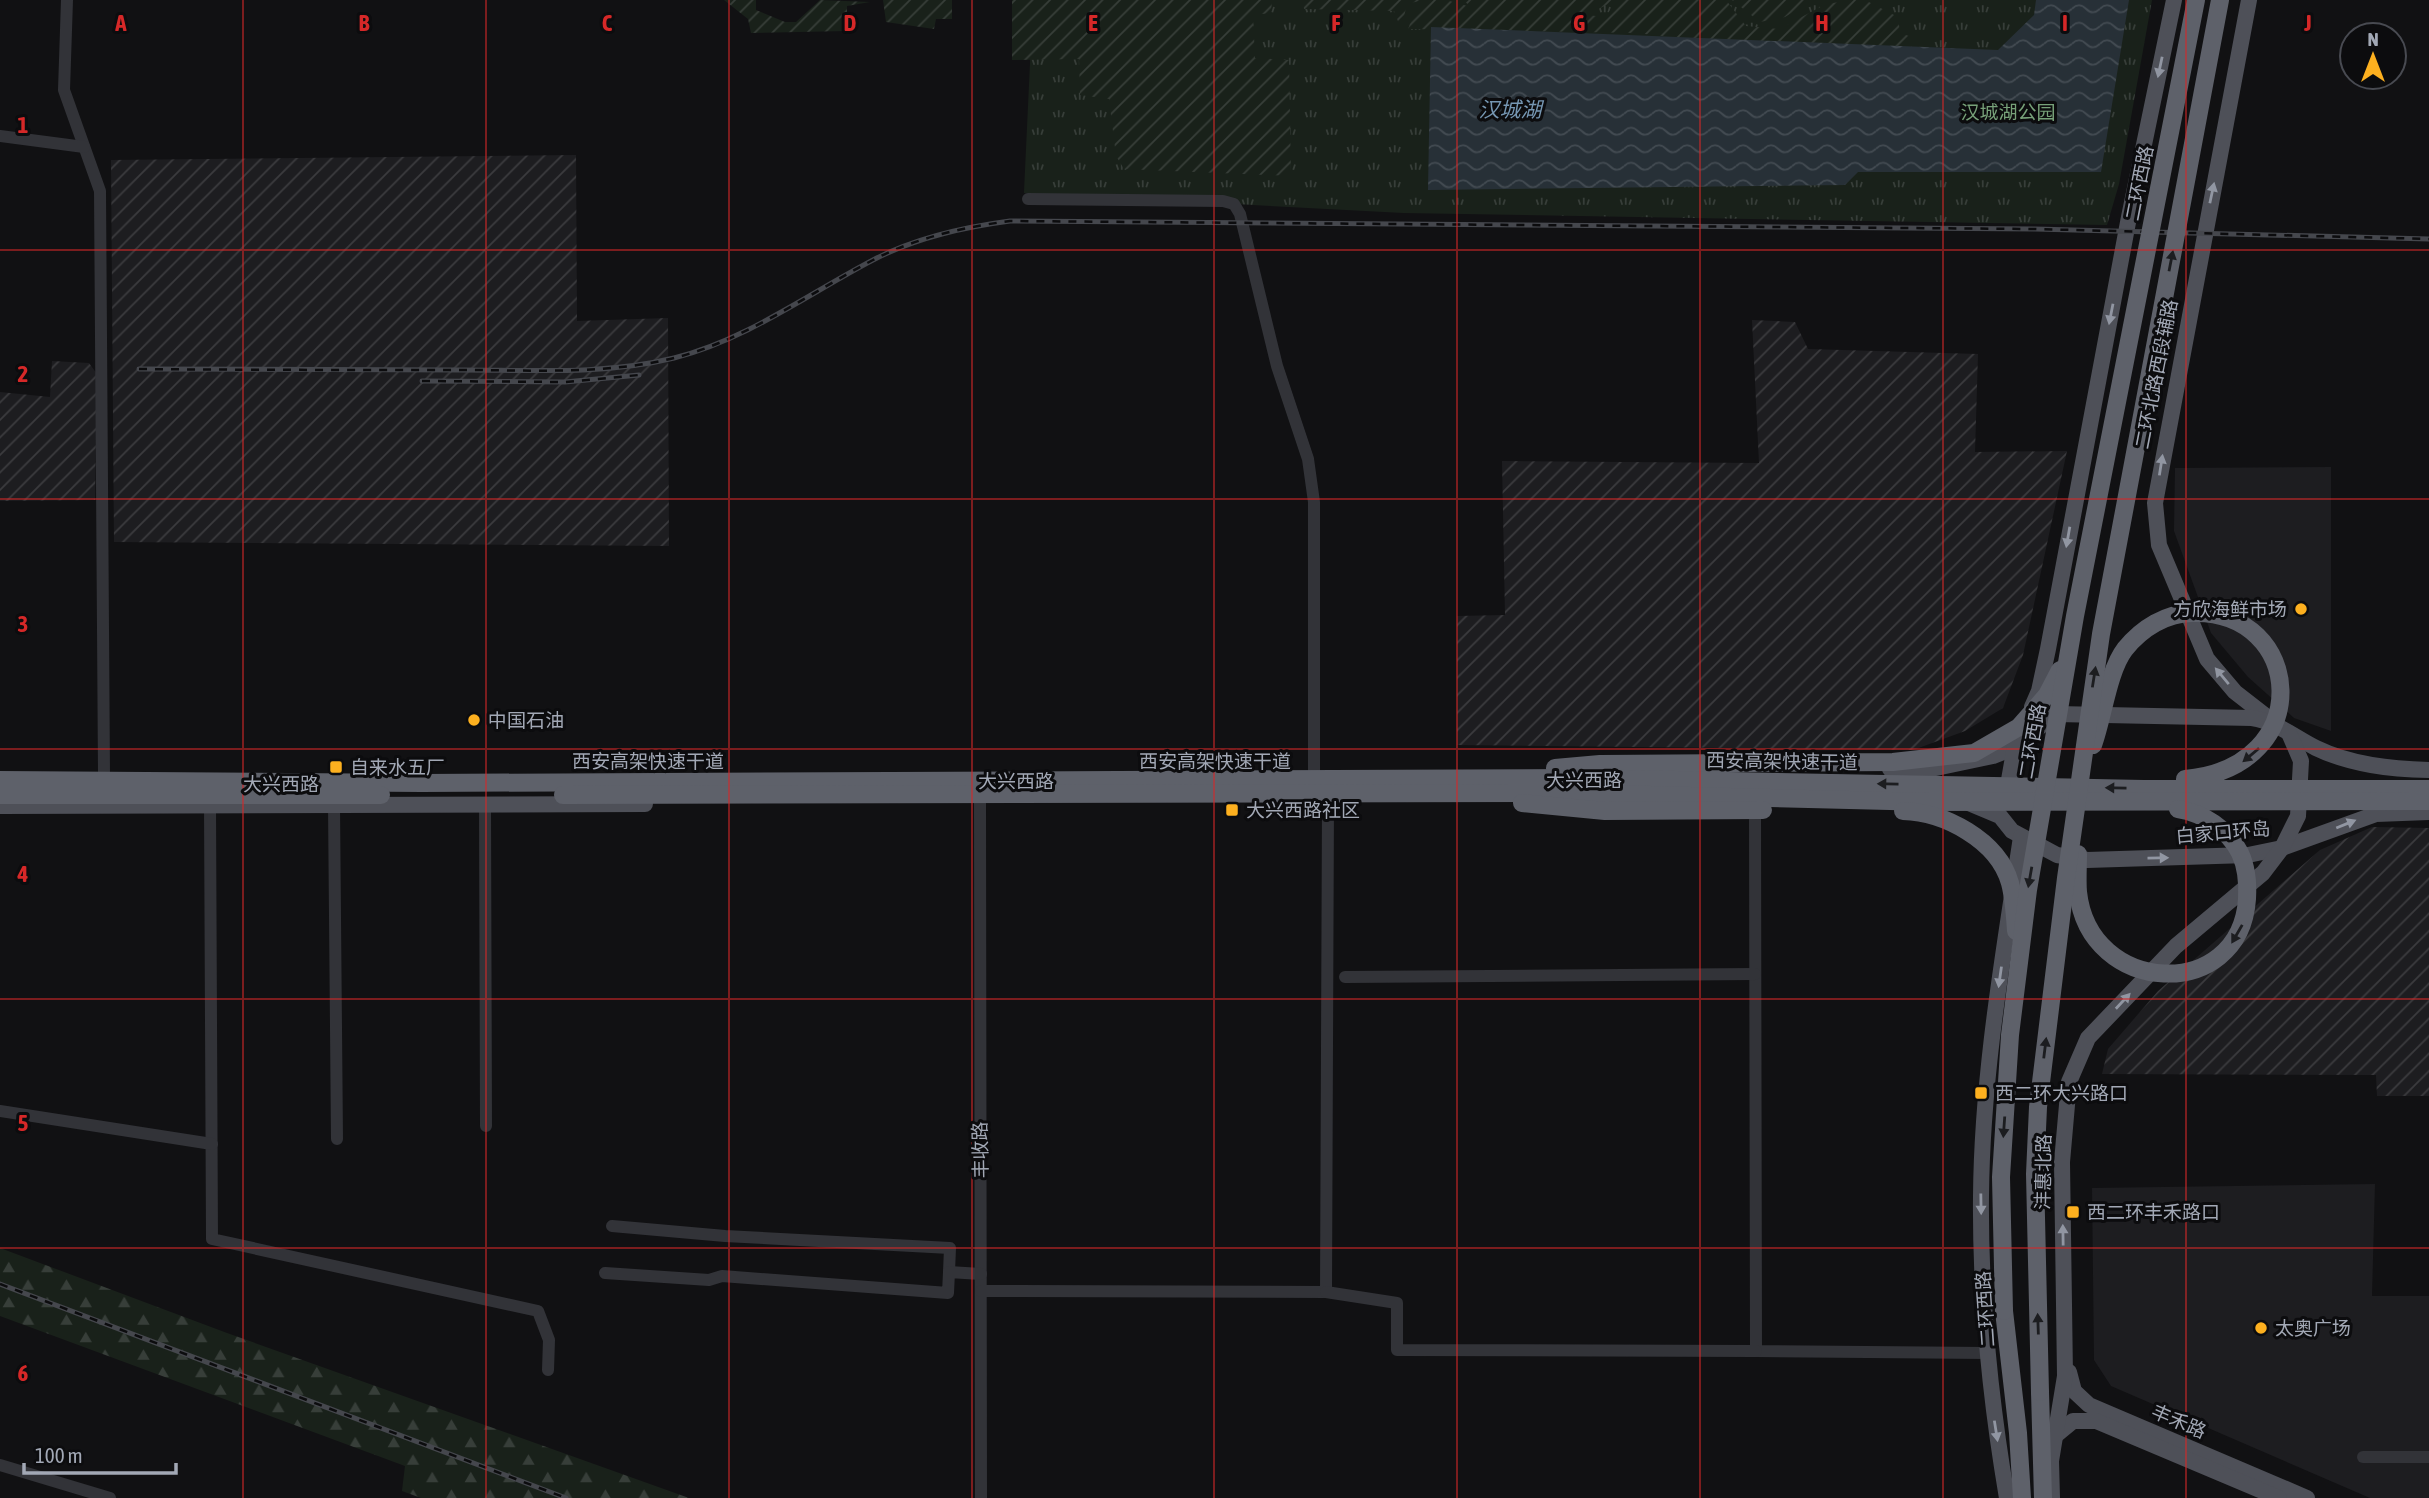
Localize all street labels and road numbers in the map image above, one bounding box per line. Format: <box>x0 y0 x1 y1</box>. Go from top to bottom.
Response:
street label: 二环西路 <box>2121 144 2157 222</box>
street label: 二环北路西段辅路 <box>2131 297 2181 451</box>
street label: 二环西路 <box>2015 702 2049 780</box>
street label: 西安高架快速干道 <box>1706 749 1858 773</box>
street label: 西安高架快速干道 <box>572 750 724 772</box>
street label: 西安高架快速干道 <box>1139 750 1291 772</box>
street label: 大兴西路 <box>1546 769 1622 791</box>
street label: 大兴西路 <box>978 770 1054 792</box>
street label: 大兴西路 <box>243 773 319 795</box>
street label: 白家口环岛 <box>2175 817 2271 847</box>
street label: 丰收路 <box>969 1121 991 1179</box>
street label: 沣惠北路 <box>2031 1134 2055 1210</box>
street label: 二环西路 <box>1971 1270 1999 1348</box>
street label: 丰禾路 <box>2148 1400 2210 1442</box>

